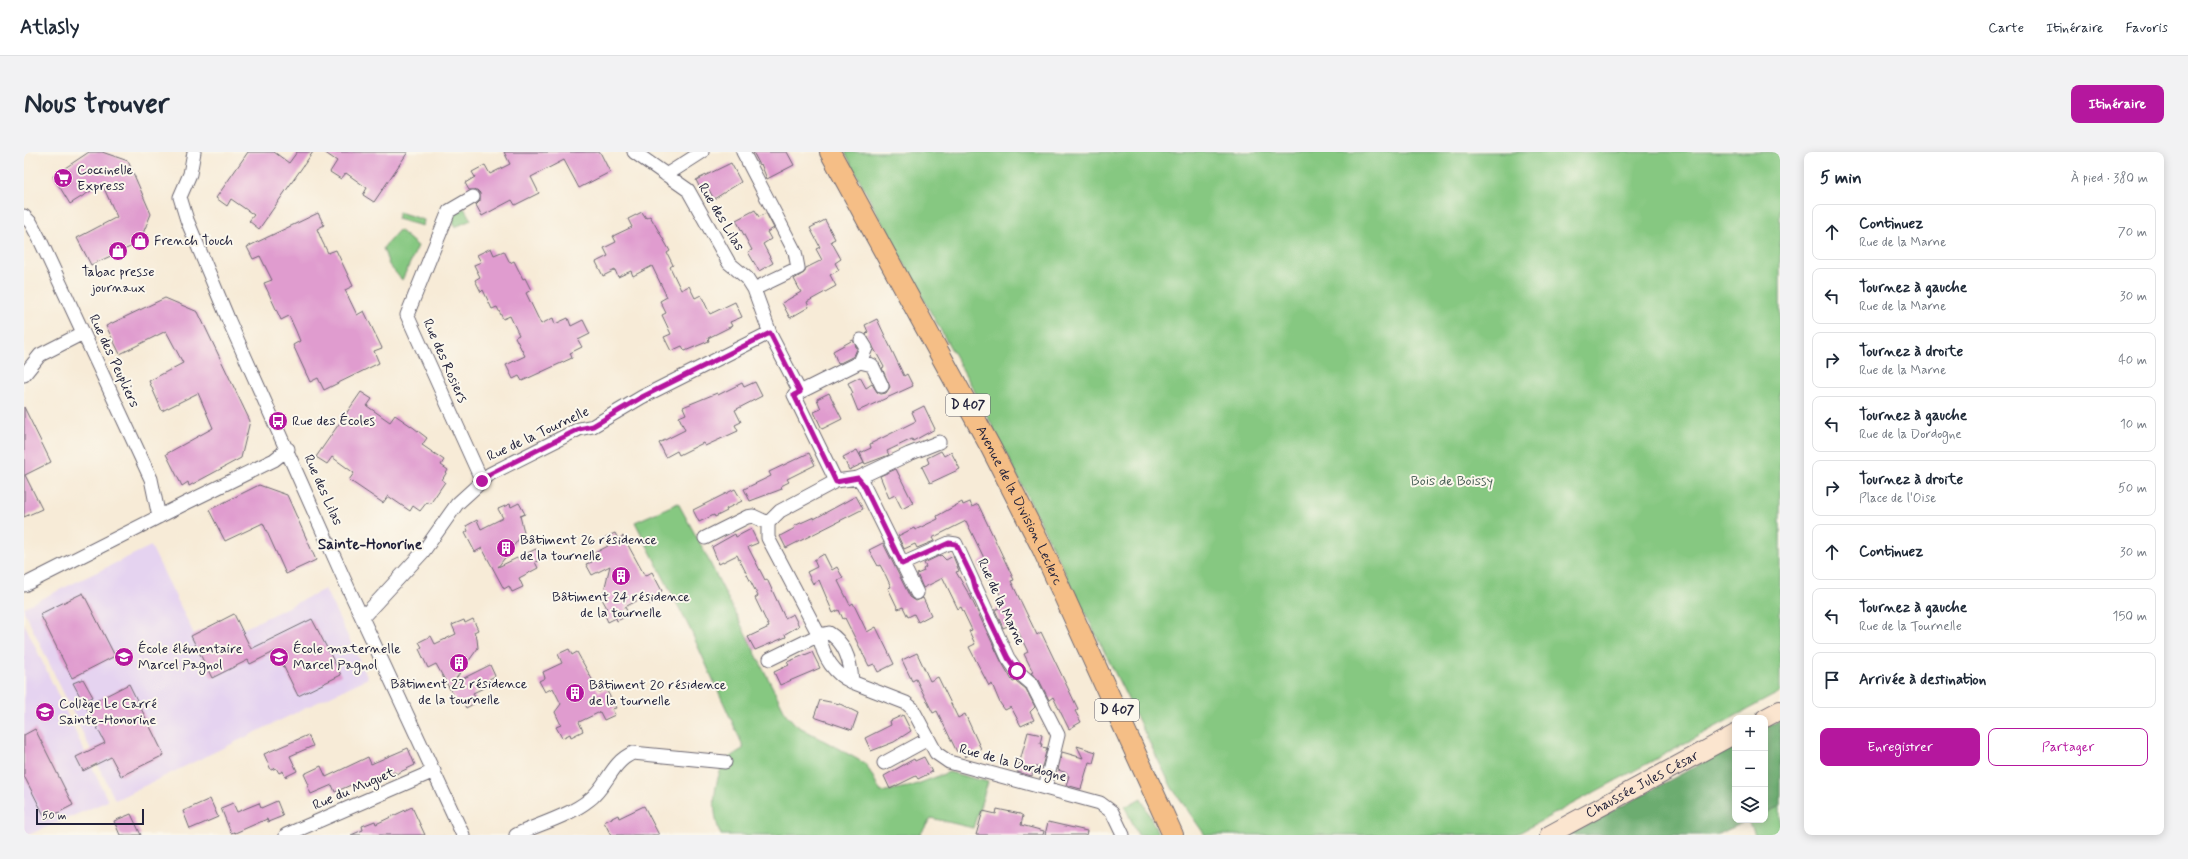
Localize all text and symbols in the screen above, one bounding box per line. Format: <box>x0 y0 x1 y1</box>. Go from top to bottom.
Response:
text: Atlasly <box>20 15 79 40</box>
text: Carte <box>1988 19 2024 37</box>
text: Itinéraire <box>2046 19 2103 37</box>
text: Favoris <box>2125 19 2168 37</box>
button: Itinéraire <box>2071 85 2164 123</box>
text: Nous trouver <box>24 86 169 123</box>
place label: Coccinelle Express <box>77 161 133 195</box>
supermarket icon: Coccinelle Express <box>52 167 74 189</box>
text: 5 min <box>1820 167 1862 189</box>
text: À pied · 380 m <box>2071 170 2148 187</box>
street label: Rue des Lilas <box>694 180 748 254</box>
text: Continuez <box>1859 214 1923 234</box>
icon: ahead <box>1821 221 1843 243</box>
text: 70 m <box>2118 224 2147 241</box>
shop icon: French Touch <box>129 230 151 252</box>
place label: French Touch <box>154 232 233 250</box>
text: Rue de la Marne <box>1859 234 1946 251</box>
shop icon: Tabac presse journaux <box>107 240 129 262</box>
place label: Tabac presse journaux <box>81 263 155 297</box>
text: Tournez à gauche <box>1859 278 1967 298</box>
icon: left <box>1821 285 1843 307</box>
text: 30 m <box>2120 288 2147 305</box>
text: Rue de la Marne <box>1859 298 1946 315</box>
street label: Rue des Peupliers <box>85 312 143 410</box>
street label: Rue des Rosiers <box>418 316 472 406</box>
text: Tournez à droite <box>1859 342 1963 362</box>
icon: right <box>1821 349 1843 371</box>
text: 40 m <box>2118 352 2147 369</box>
text: Rue de la Marne <box>1859 362 1946 379</box>
road number: D 407 <box>946 394 990 416</box>
street label: Rue de la Tournelle <box>484 402 592 466</box>
text: Tournez à gauche <box>1859 406 1967 426</box>
bus stop icon: Rue des Écoles <box>267 410 289 432</box>
place label: Rue des Écoles <box>292 412 376 430</box>
icon: left <box>1821 413 1843 435</box>
text: 10 m <box>2120 416 2147 433</box>
street label: Avenue de la Division Leclerc <box>972 422 1067 589</box>
text: Rue de la Dordogne <box>1859 426 1962 443</box>
street label: Rue des Lilas <box>299 452 347 528</box>
text: Tournez à droite <box>1859 470 1963 490</box>
route end <box>473 472 491 490</box>
park label: Bois de Boissy <box>1411 472 1493 490</box>
icon: right <box>1821 477 1843 499</box>
text: 50 m <box>2118 480 2147 497</box>
text: Place de l'Oise <box>1859 490 1936 507</box>
place label: Bâtiment 26 résidence de la tournelle <box>520 531 658 565</box>
district label: Sainte-Honorine <box>318 535 423 555</box>
building icon: Bâtiment 26 résidence de la tournelle <box>495 537 517 559</box>
icon: ahead <box>1821 541 1843 563</box>
text: Continuez <box>1859 542 1923 562</box>
text: 30 m <box>2120 544 2147 561</box>
street label: Rue de la Marne <box>973 556 1029 649</box>
building icon: Bâtiment 24 résidence de la tournelle <box>610 565 632 587</box>
place label: Bâtiment 24 résidence de la tournelle <box>552 588 690 622</box>
text: Tournez à gauche <box>1859 598 1967 618</box>
icon: left <box>1821 605 1843 627</box>
text: 150 m <box>2113 608 2147 625</box>
text: Rue de la Tournelle <box>1859 618 1962 635</box>
place label: École élémentaire Marcel Pagnol <box>138 640 243 675</box>
place label: École maternelle Marcel Pagnol <box>293 640 401 675</box>
school or university icon: École élémentaire Marcel Pagnol <box>113 646 135 668</box>
school or university icon: École maternelle Marcel Pagnol <box>268 646 290 668</box>
building icon: Bâtiment 22 résidence de la tournelle <box>448 652 470 674</box>
route start <box>1008 662 1026 680</box>
icon: arrive <box>1821 669 1843 691</box>
text: Arrivée à destination <box>1859 670 1986 690</box>
place label: Bâtiment 22 résidence de la tournelle <box>391 675 528 709</box>
place label: Bâtiment 20 résidence de la tournelle <box>589 676 727 710</box>
building icon: Bâtiment 20 résidence de la tournelle <box>564 682 586 704</box>
place label: Collège Le Carré Sainte-Honorine <box>59 695 157 729</box>
road number: D 407 <box>1095 699 1139 721</box>
school or university icon: Collège Le Carré Sainte-Honorine <box>34 701 56 723</box>
map controls <box>1732 715 1768 823</box>
button: + <box>1732 715 1768 751</box>
button: Enregistrer <box>1820 728 1980 766</box>
button: Partager <box>1988 728 2148 766</box>
street label: Rue de la Dordogne <box>957 740 1069 787</box>
street label: Chaussée Jules César <box>1583 746 1702 822</box>
button: − <box>1732 751 1768 787</box>
street label: Rue du Muguet <box>310 763 399 815</box>
button: layers <box>1732 787 1768 823</box>
scale bar <box>36 807 144 826</box>
text: 50 m <box>42 809 67 823</box>

